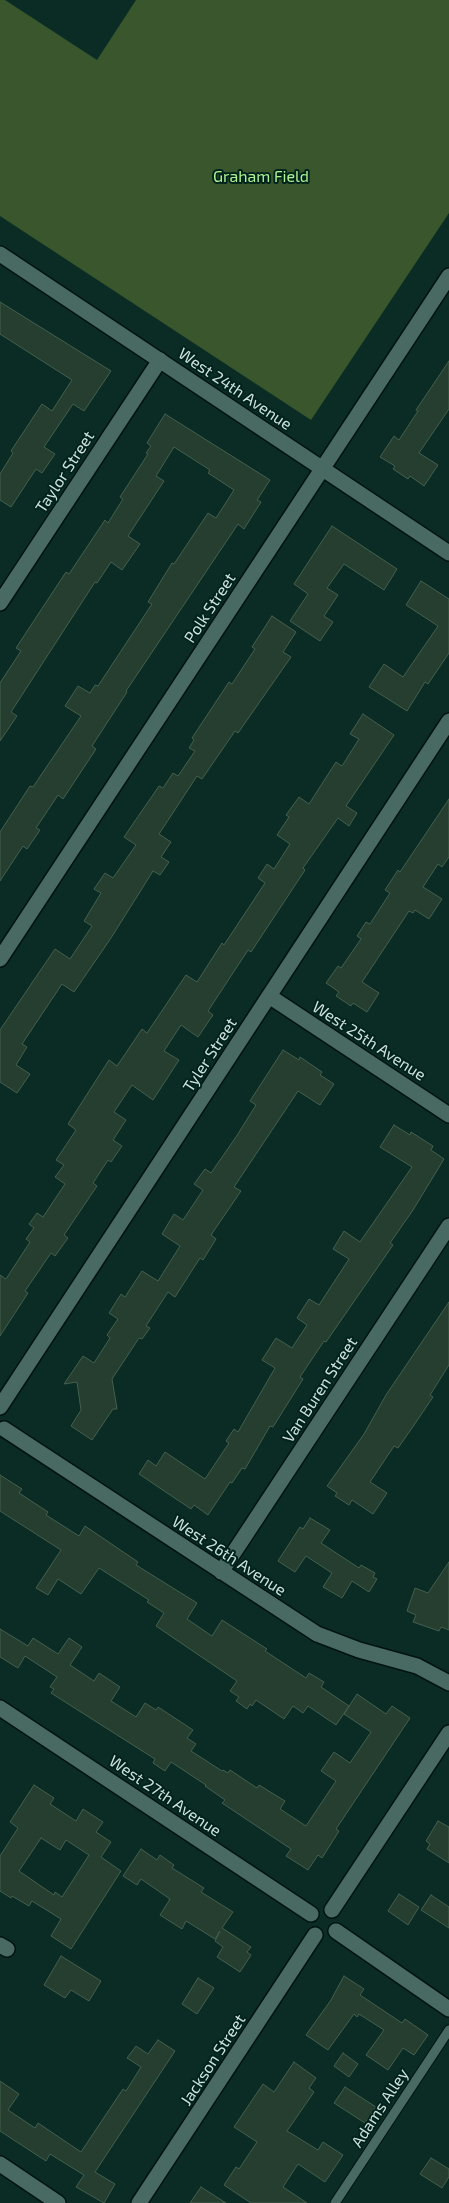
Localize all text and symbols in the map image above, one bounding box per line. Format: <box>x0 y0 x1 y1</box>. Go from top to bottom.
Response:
park label: Graham Field <box>213 167 309 187</box>
street label: West 24th Avenue <box>175 344 295 434</box>
street label: Taylor Street <box>32 428 98 516</box>
street label: Polk Street <box>180 569 240 647</box>
street label: West 25th Avenue <box>309 997 429 1085</box>
street label: Tyler Street <box>179 1014 241 1096</box>
street label: Van Buren Street <box>279 1334 361 1446</box>
street label: West 26th Avenue <box>168 1512 290 1600</box>
street label: West 27th Avenue <box>105 1751 225 1841</box>
street label: Jackson Street <box>176 2011 250 2109</box>
street label: Adams Alley <box>347 2065 413 2151</box>

